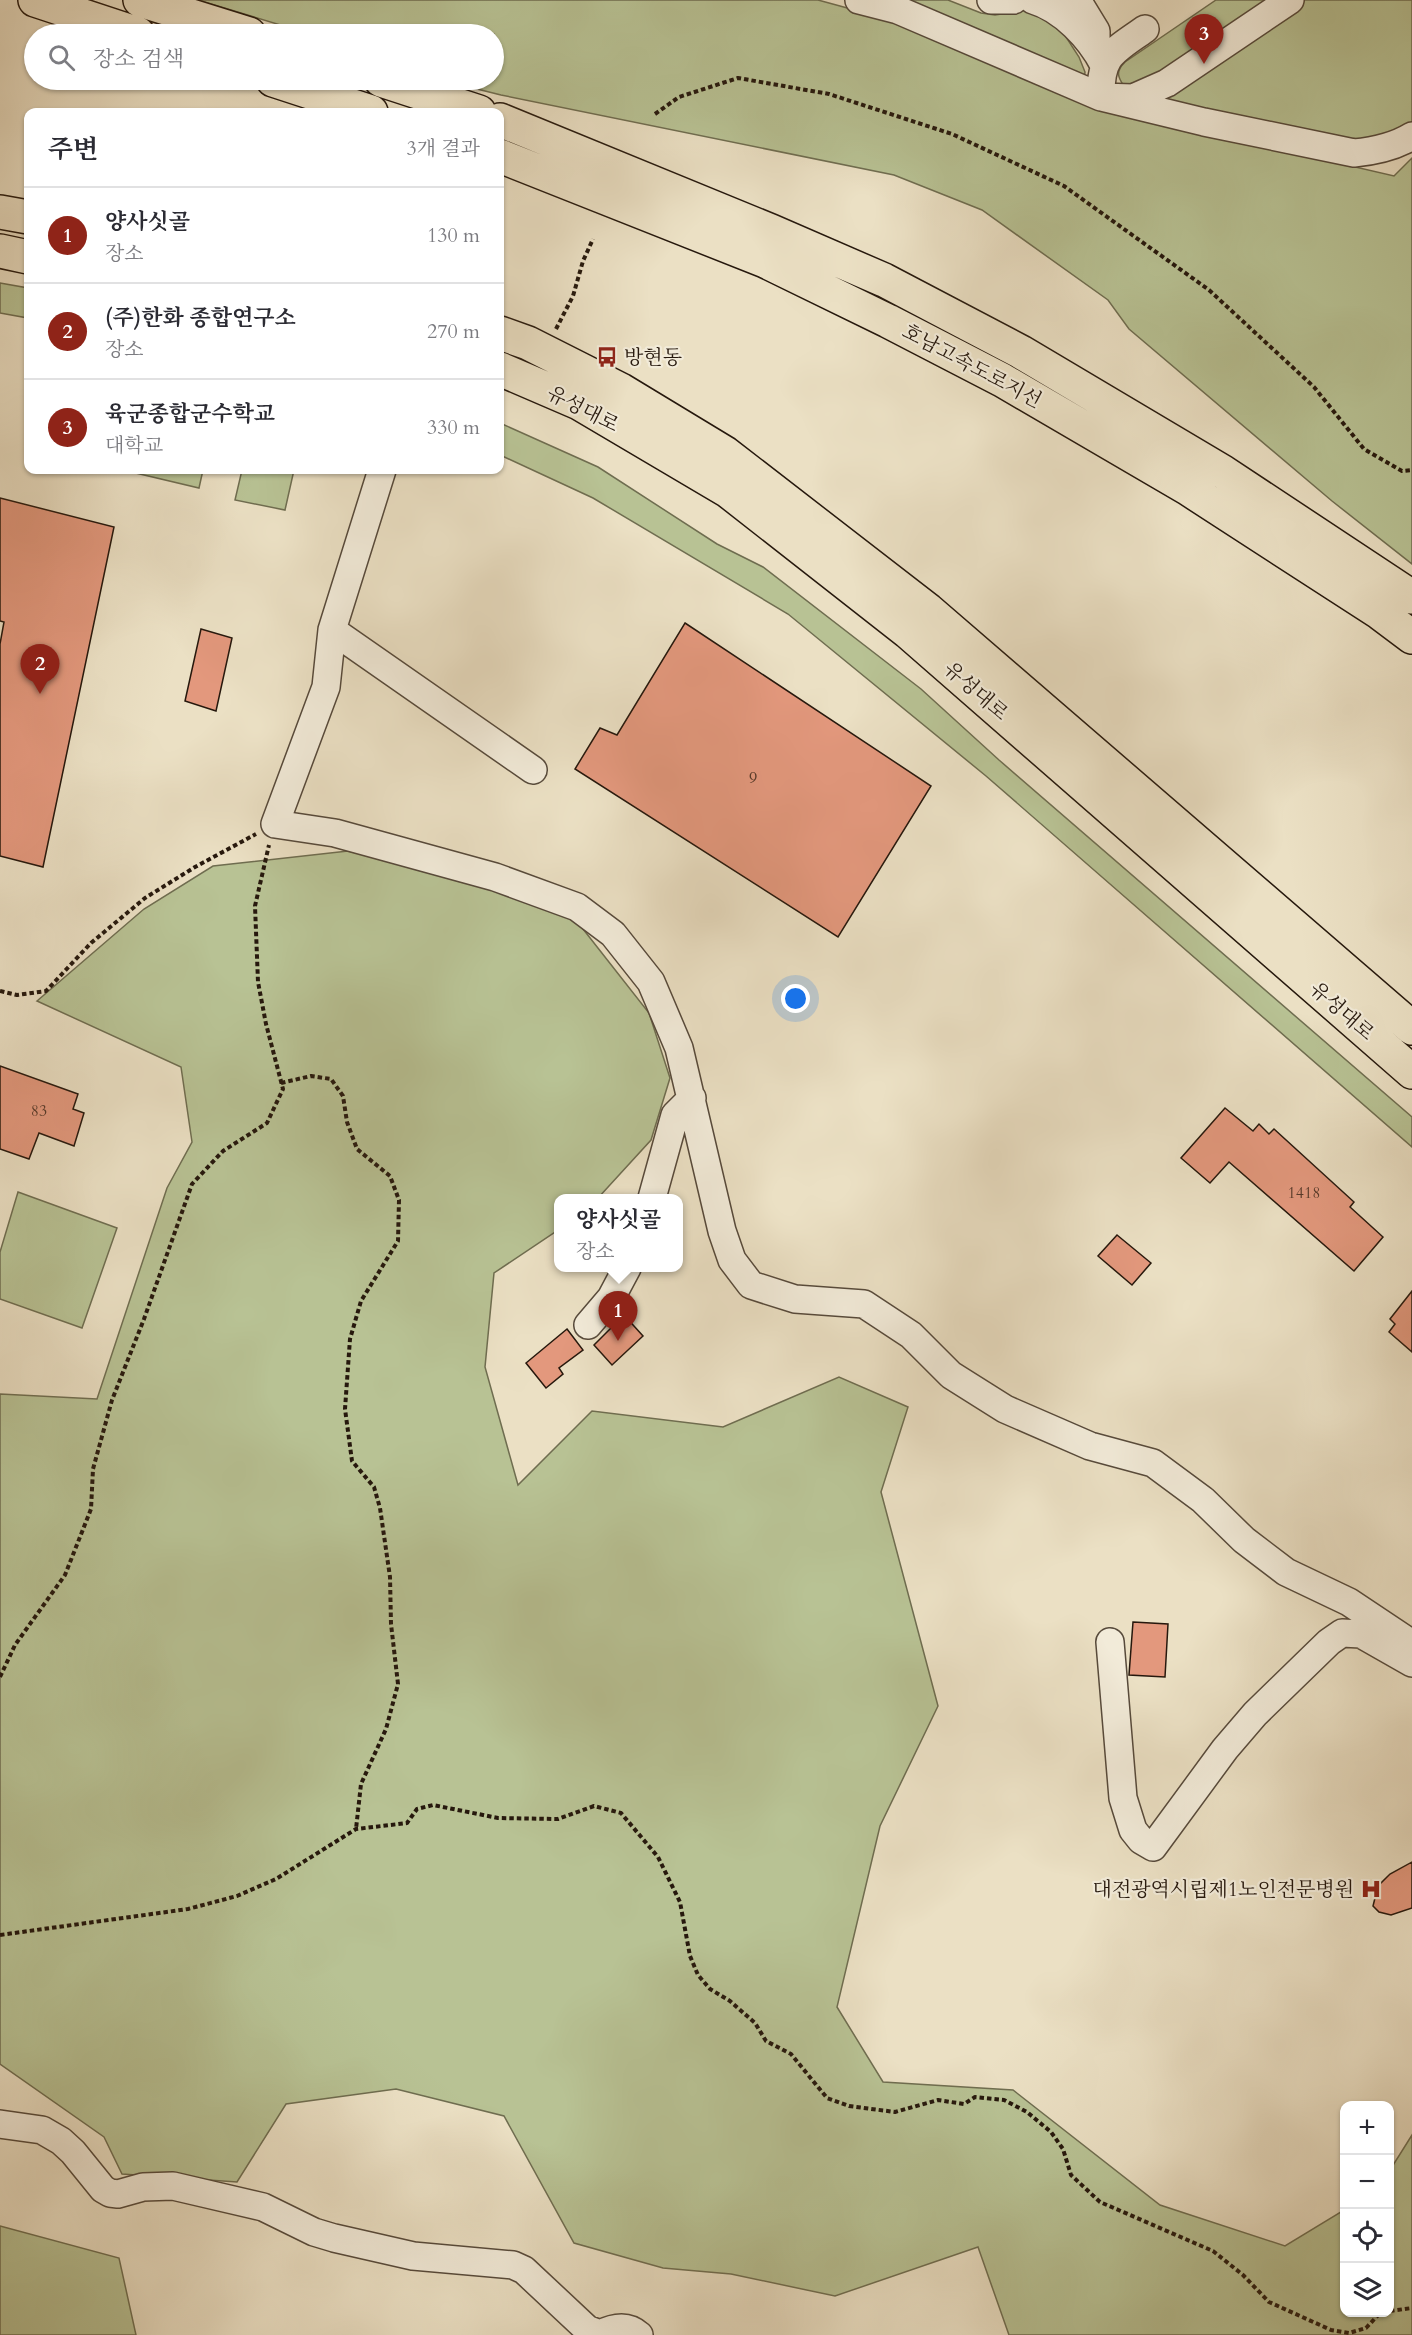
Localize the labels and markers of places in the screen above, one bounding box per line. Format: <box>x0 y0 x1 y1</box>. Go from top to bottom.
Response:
pin: 3 <box>1184 14 1224 64</box>
place label: 방현동 <box>624 344 682 371</box>
bus stop icon: 방현동 <box>595 345 619 369</box>
pin: 2 <box>20 644 60 694</box>
pin: 1 <box>598 1292 638 1341</box>
place label: 대전광역시립제1노인전문병원 <box>1093 1876 1354 1903</box>
hospital icon: 대전광역시립제1노인전문병원 <box>1359 1877 1383 1901</box>

